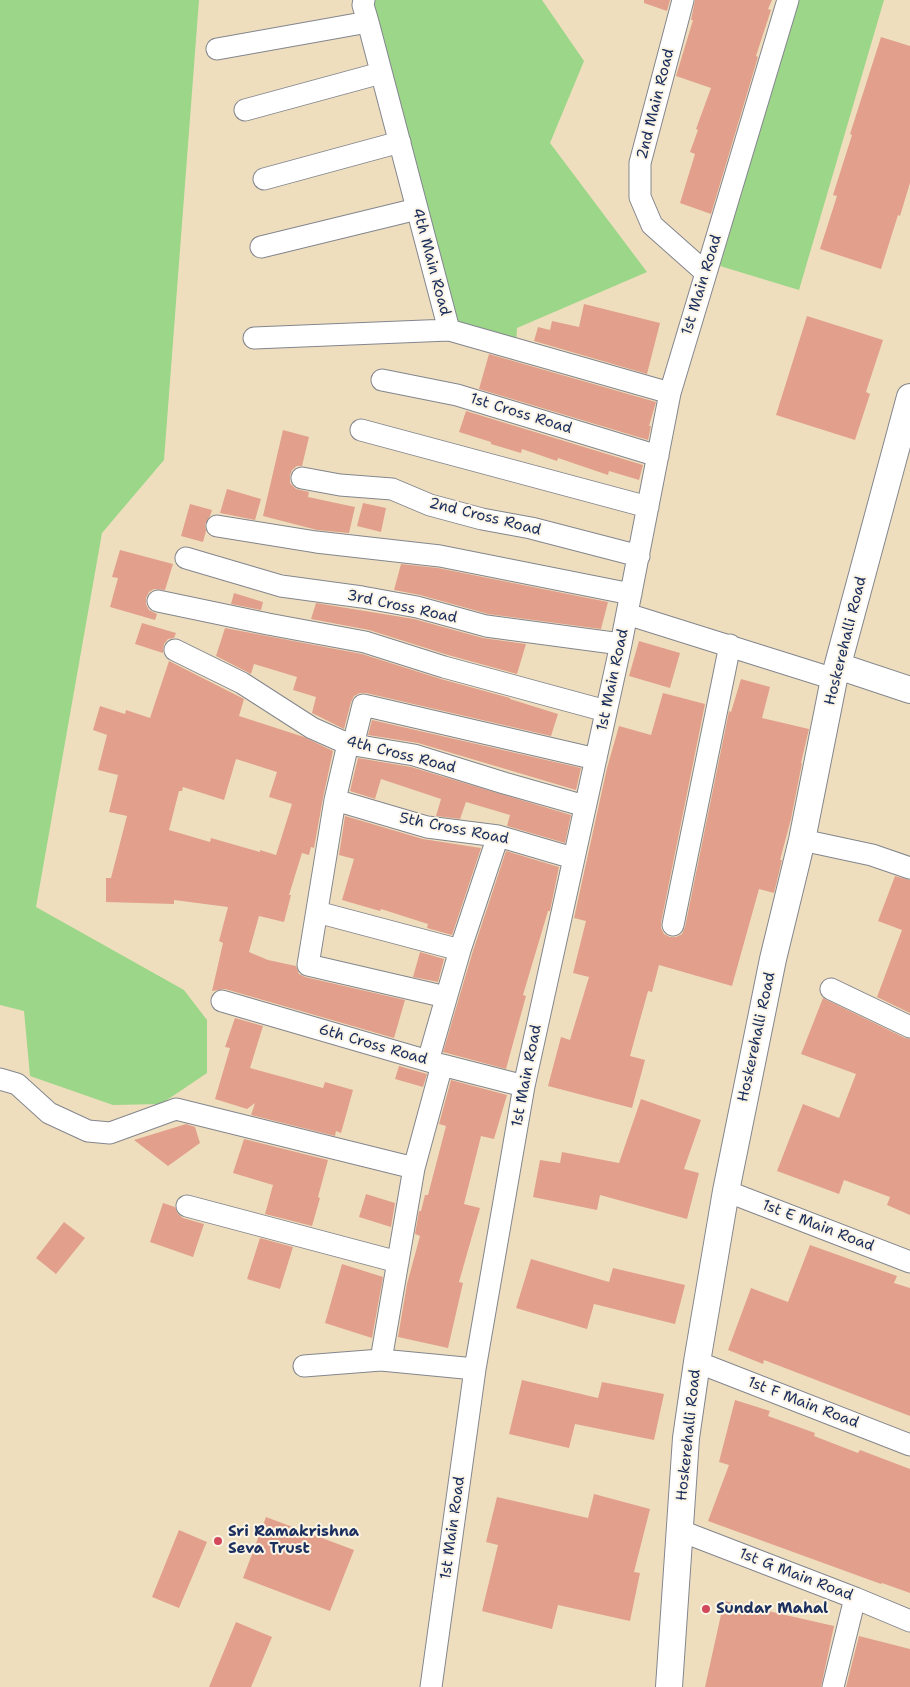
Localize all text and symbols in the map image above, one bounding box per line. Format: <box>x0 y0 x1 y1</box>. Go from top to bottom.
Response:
street label: 2nd Main Road <box>634 47 678 161</box>
street label: 4th Main Road <box>408 206 454 318</box>
street label: 1st Main Road <box>678 233 726 337</box>
street label: 1st Cross Road <box>468 390 574 438</box>
street label: 2nd Cross Road <box>427 494 543 540</box>
street label: Hoskerehalli Road <box>821 575 871 707</box>
street label: 3rd Cross Road <box>345 587 459 627</box>
street label: 1st Main Road <box>593 627 633 733</box>
street label: 4th Cross Road <box>344 733 458 777</box>
street label: 5th Cross Road <box>398 810 510 848</box>
street label: Hoskerehalli Road <box>734 970 780 1104</box>
street label: 6th Cross Road <box>317 1021 429 1069</box>
street label: 1st Main Road <box>508 1023 546 1129</box>
street label: 1st E Main Road <box>759 1196 877 1256</box>
street label: Hoskerehalli Road <box>673 1368 705 1502</box>
street label: 1st F Main Road <box>745 1374 861 1432</box>
street label: 1st Main Road <box>437 1475 469 1581</box>
place label: Sri Ramakrishna Seva Trust <box>228 1523 359 1558</box>
marker: Sri Ramakrishna Seva Trust <box>212 1535 224 1547</box>
street label: 1st G Main Road <box>736 1545 856 1605</box>
place label: Sundar Mahal <box>716 1600 828 1618</box>
marker: Sundar Mahal <box>700 1603 712 1615</box>

